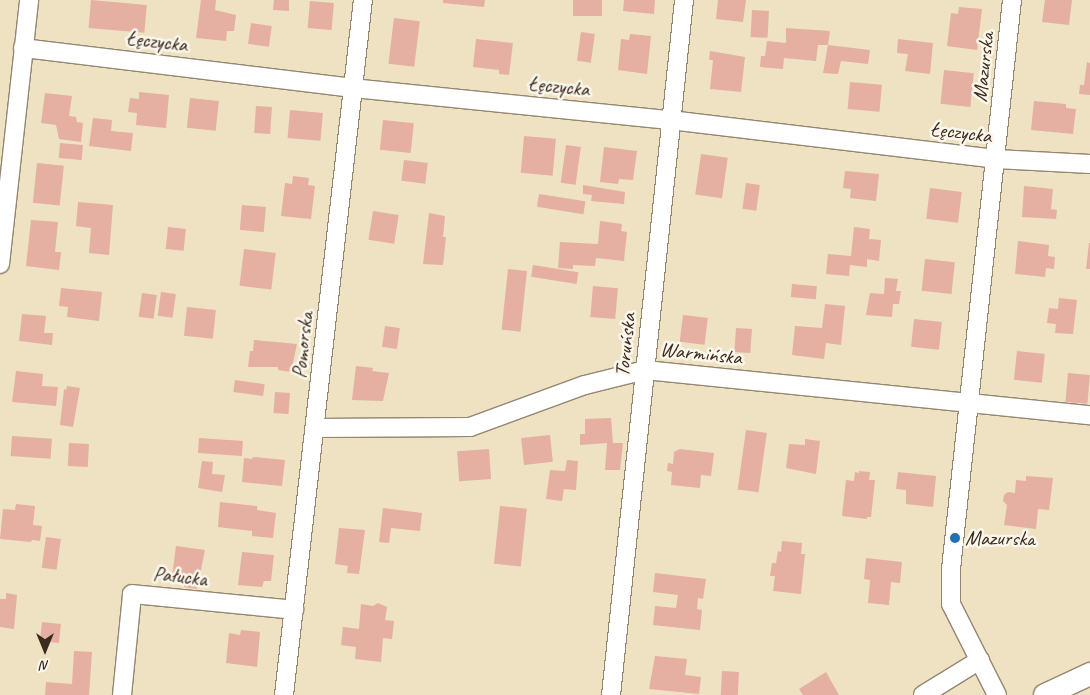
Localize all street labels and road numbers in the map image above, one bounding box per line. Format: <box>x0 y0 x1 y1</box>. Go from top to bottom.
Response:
street label: Łęczycka <box>125 25 189 57</box>
street label: Mazurska <box>967 31 999 103</box>
street label: Łęczycka <box>527 70 591 102</box>
street label: Łęczycka <box>929 116 993 148</box>
street label: Pomorska <box>286 311 318 379</box>
street label: Toruńska <box>609 312 641 378</box>
street label: Warmińska <box>659 336 743 370</box>
street label: Pałucka <box>152 561 208 591</box>

